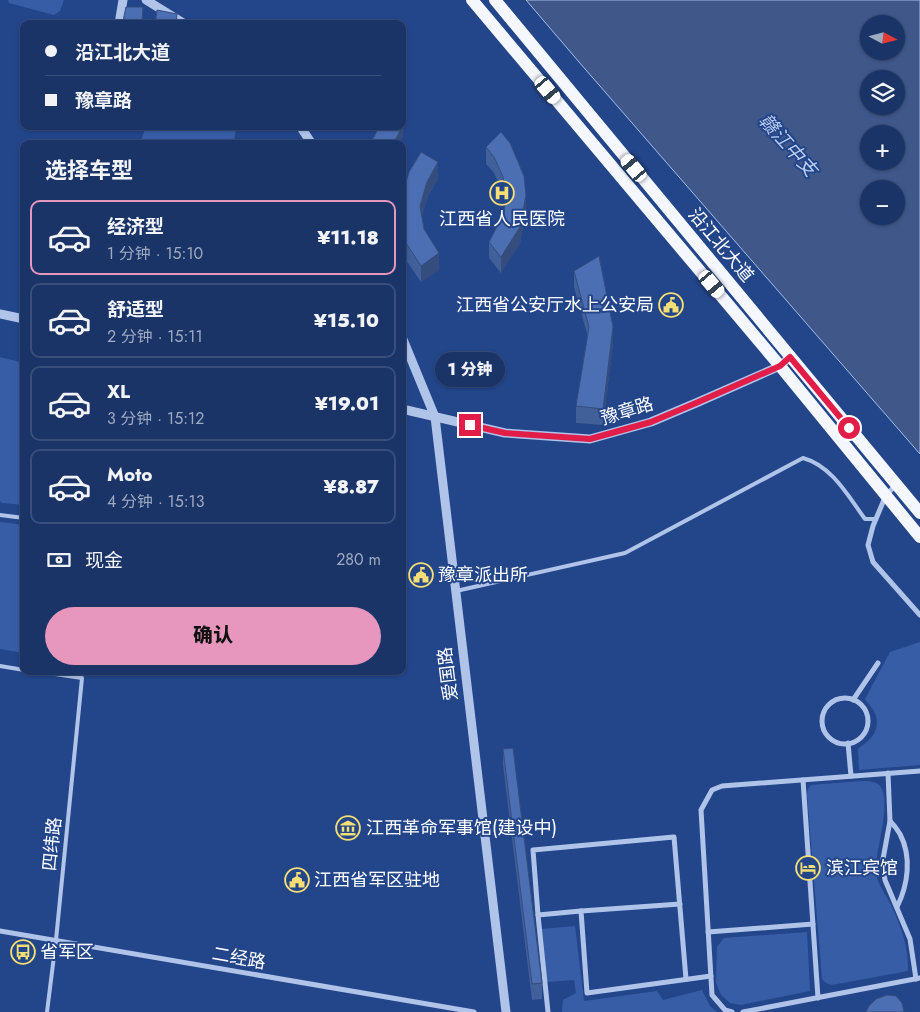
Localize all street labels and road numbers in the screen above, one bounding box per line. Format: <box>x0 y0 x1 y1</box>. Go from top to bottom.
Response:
street label: 沿江北大道 <box>682 202 760 288</box>
street label: 豫章路 <box>597 391 657 431</box>
street label: 爱国路 <box>432 646 464 702</box>
street label: 四纬路 <box>36 816 68 872</box>
street label: 二经路 <box>210 941 268 975</box>

